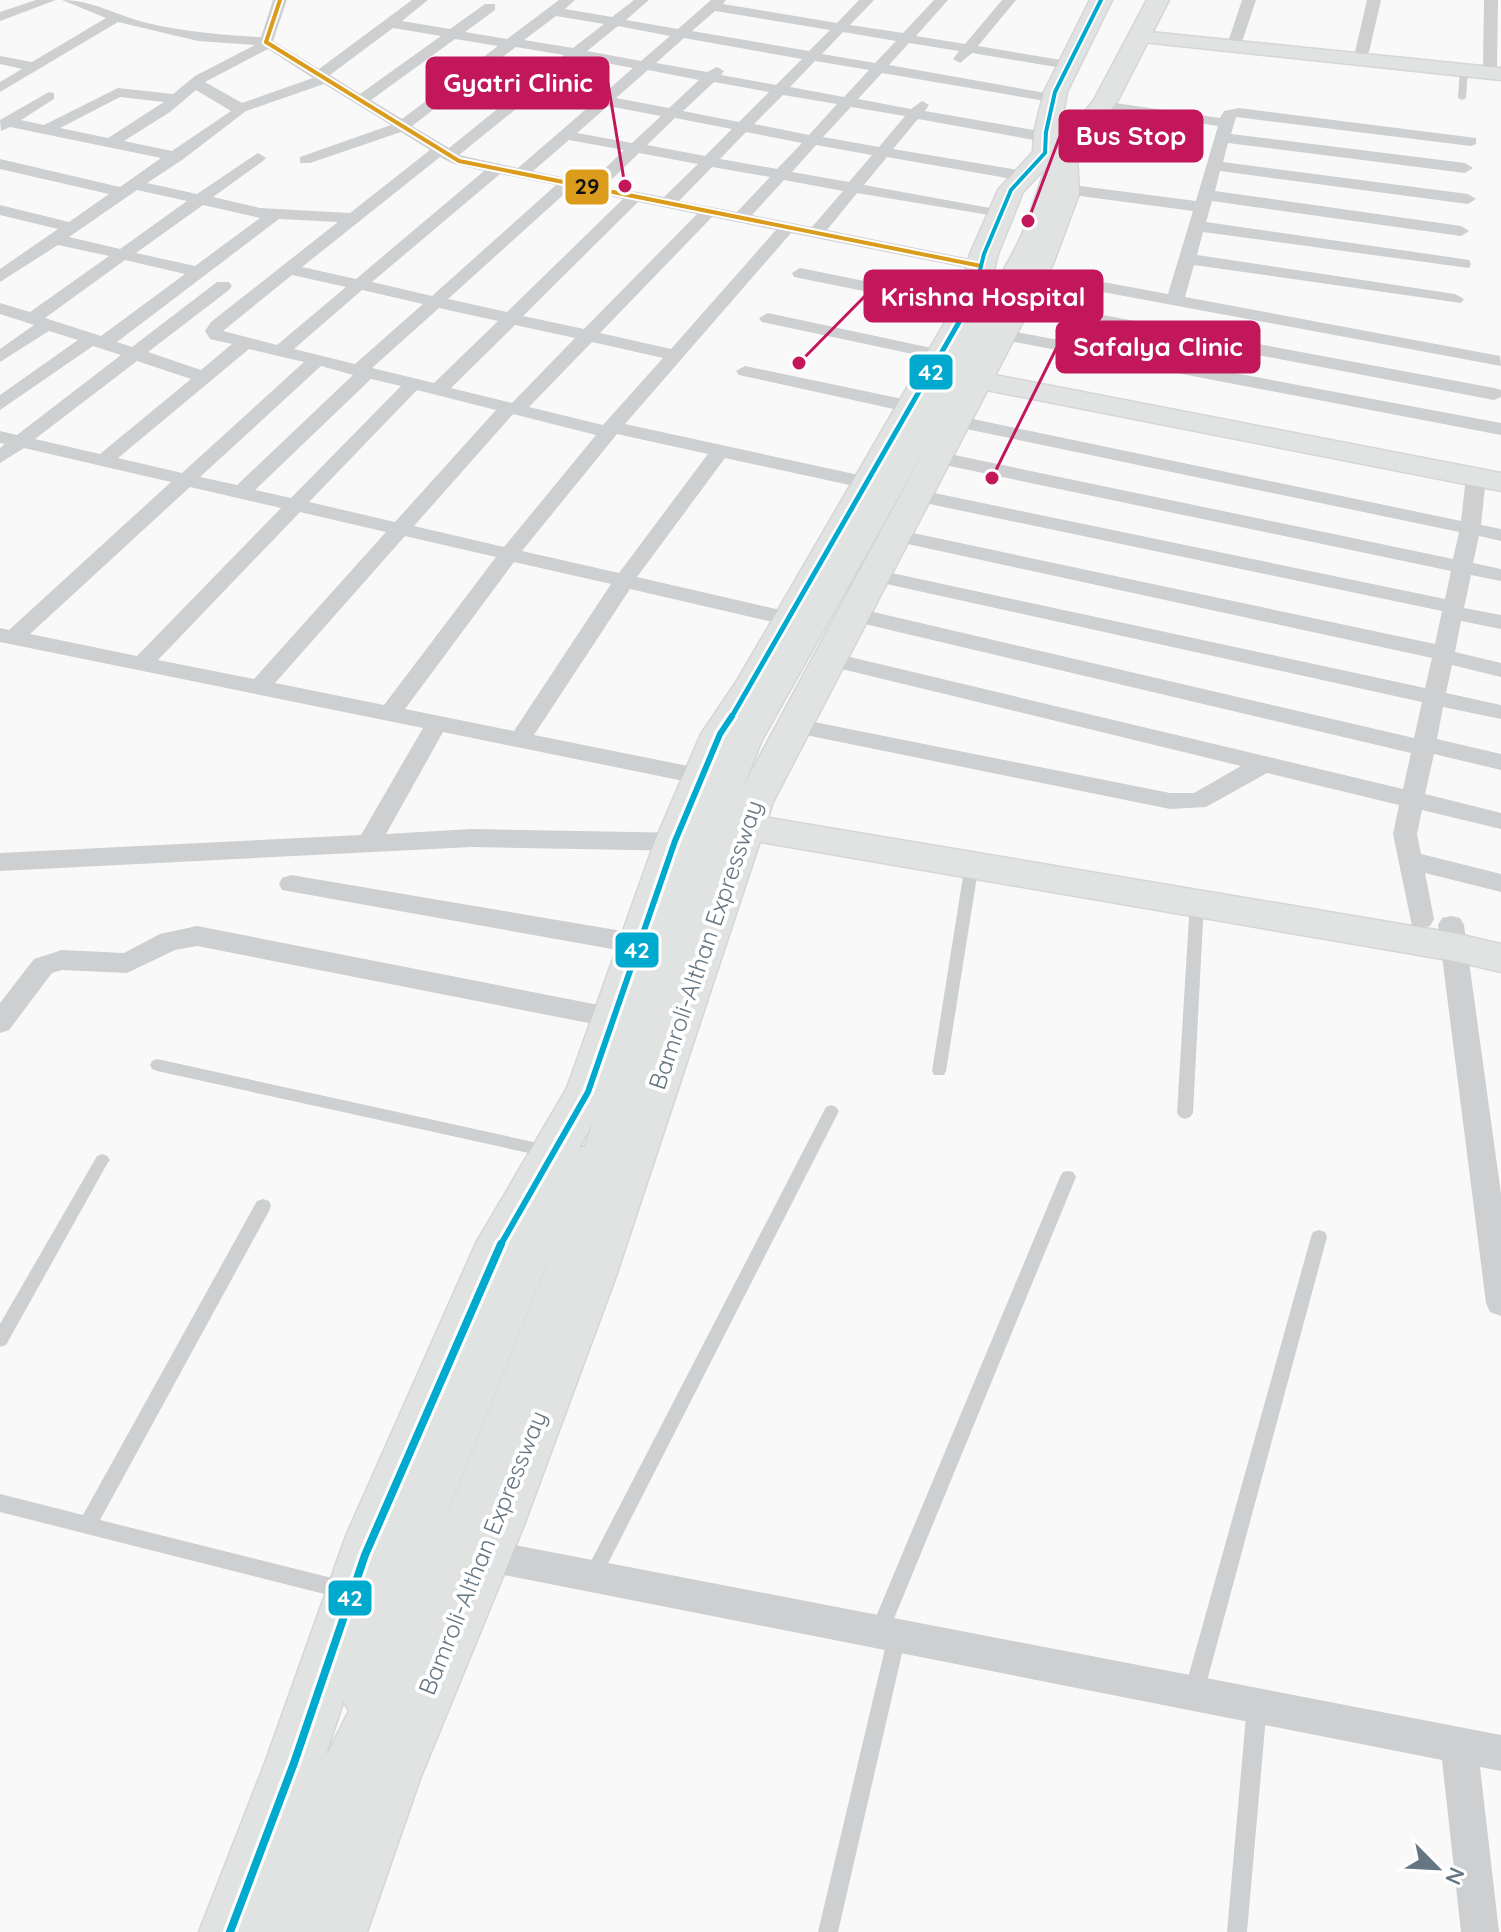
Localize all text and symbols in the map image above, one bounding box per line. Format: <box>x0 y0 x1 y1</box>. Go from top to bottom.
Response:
callout: Gyatri Clinic <box>427 58 608 108</box>
text: Gyatri Clinic <box>443 66 593 99</box>
callout: Bus Stop <box>1060 111 1202 161</box>
text: Bus Stop <box>1076 119 1186 152</box>
line badge: 29 <box>564 168 610 206</box>
text: 29 <box>574 172 600 200</box>
callout: Krishna Hospital <box>865 271 1102 321</box>
text: Krishna Hospital <box>880 280 1086 313</box>
callout: Safalya Clinic <box>1057 322 1259 372</box>
text: Safalya Clinic <box>1073 330 1243 363</box>
line badge: 42 <box>908 353 954 391</box>
text: 42 <box>918 358 944 386</box>
street label: Bamroli-Althan Expressway <box>641 796 769 1093</box>
line badge: 42 <box>614 931 660 969</box>
text: 42 <box>624 936 650 964</box>
street label: Bamroli-Althan Expressway <box>411 1406 553 1699</box>
line badge: 42 <box>327 1579 373 1617</box>
text: 42 <box>337 1584 363 1612</box>
north arrow <box>1397 1828 1477 1908</box>
text: N <box>1439 1863 1471 1889</box>

